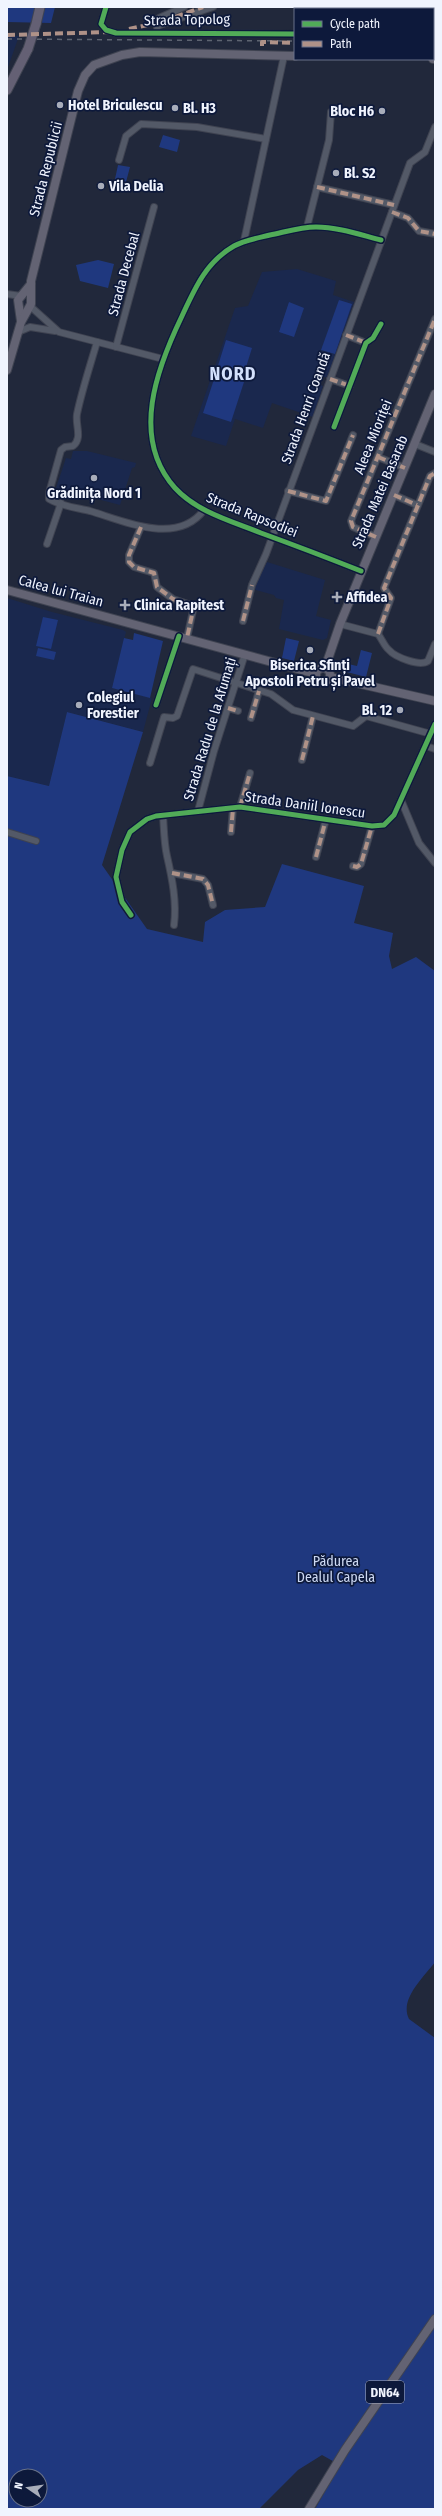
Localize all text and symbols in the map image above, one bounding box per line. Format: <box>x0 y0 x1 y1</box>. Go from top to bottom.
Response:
legend <box>294 8 434 60</box>
street label: Strada Topolog <box>144 11 231 29</box>
text: Cycle path <box>330 17 380 31</box>
text: Path <box>330 37 352 51</box>
place label: Hotel Briculescu <box>68 97 163 114</box>
marker: Hotel Briculescu <box>55 100 65 110</box>
place label: Bl. H3 <box>183 100 216 117</box>
marker: Bl. H3 <box>170 103 180 113</box>
place label: Bloc H6 <box>330 103 374 120</box>
marker: Bloc H6 <box>377 106 387 116</box>
street label: Strada Republicii <box>26 120 66 218</box>
place label: Bl. S2 <box>344 165 376 182</box>
marker: Bl. S2 <box>331 168 341 178</box>
place label: Vila Delia <box>108 178 163 195</box>
marker: Vila Delia <box>96 181 106 191</box>
street label: Strada Decebal <box>105 230 143 318</box>
street label: Strada Henri Coandă <box>278 350 334 466</box>
district label: NORD <box>210 363 256 385</box>
street label: Aleea Mioriței <box>350 397 397 477</box>
street label: Strada Matei Basarab <box>348 433 412 551</box>
marker: Grădinița Nord 1 <box>89 473 99 483</box>
place label: Grădinița Nord 1 <box>47 485 141 503</box>
street label: Strada Rapsodiei <box>204 489 300 541</box>
street label: Calea lui Traian <box>17 572 105 610</box>
place label: Affidea <box>345 589 387 606</box>
marker: Affidea <box>331 591 343 603</box>
place label: Clinica Rapitest <box>134 597 225 614</box>
marker: Clinica Rapitest <box>119 599 131 611</box>
marker: Biserica Sfinți Apostoli Petru și Pavel <box>305 645 315 655</box>
street label: Strada Radu de la Afumați <box>180 655 241 803</box>
place label: Biserica Sfinți Apostoli Petru și Pavel <box>244 657 375 691</box>
place label: Colegiul Forestier <box>87 689 140 722</box>
marker: Colegiul Forestier <box>74 700 84 710</box>
place label: Bl. 12 <box>362 702 393 719</box>
marker: Bl. 12 <box>395 705 405 715</box>
street label: Strada Daniil Ionescu <box>244 788 366 822</box>
park label: Pădurea Dealul Capela <box>297 1553 375 1586</box>
road number: DN64 <box>366 2381 404 2403</box>
north arrow <box>8 2468 48 2508</box>
text: N <box>12 2481 26 2491</box>

